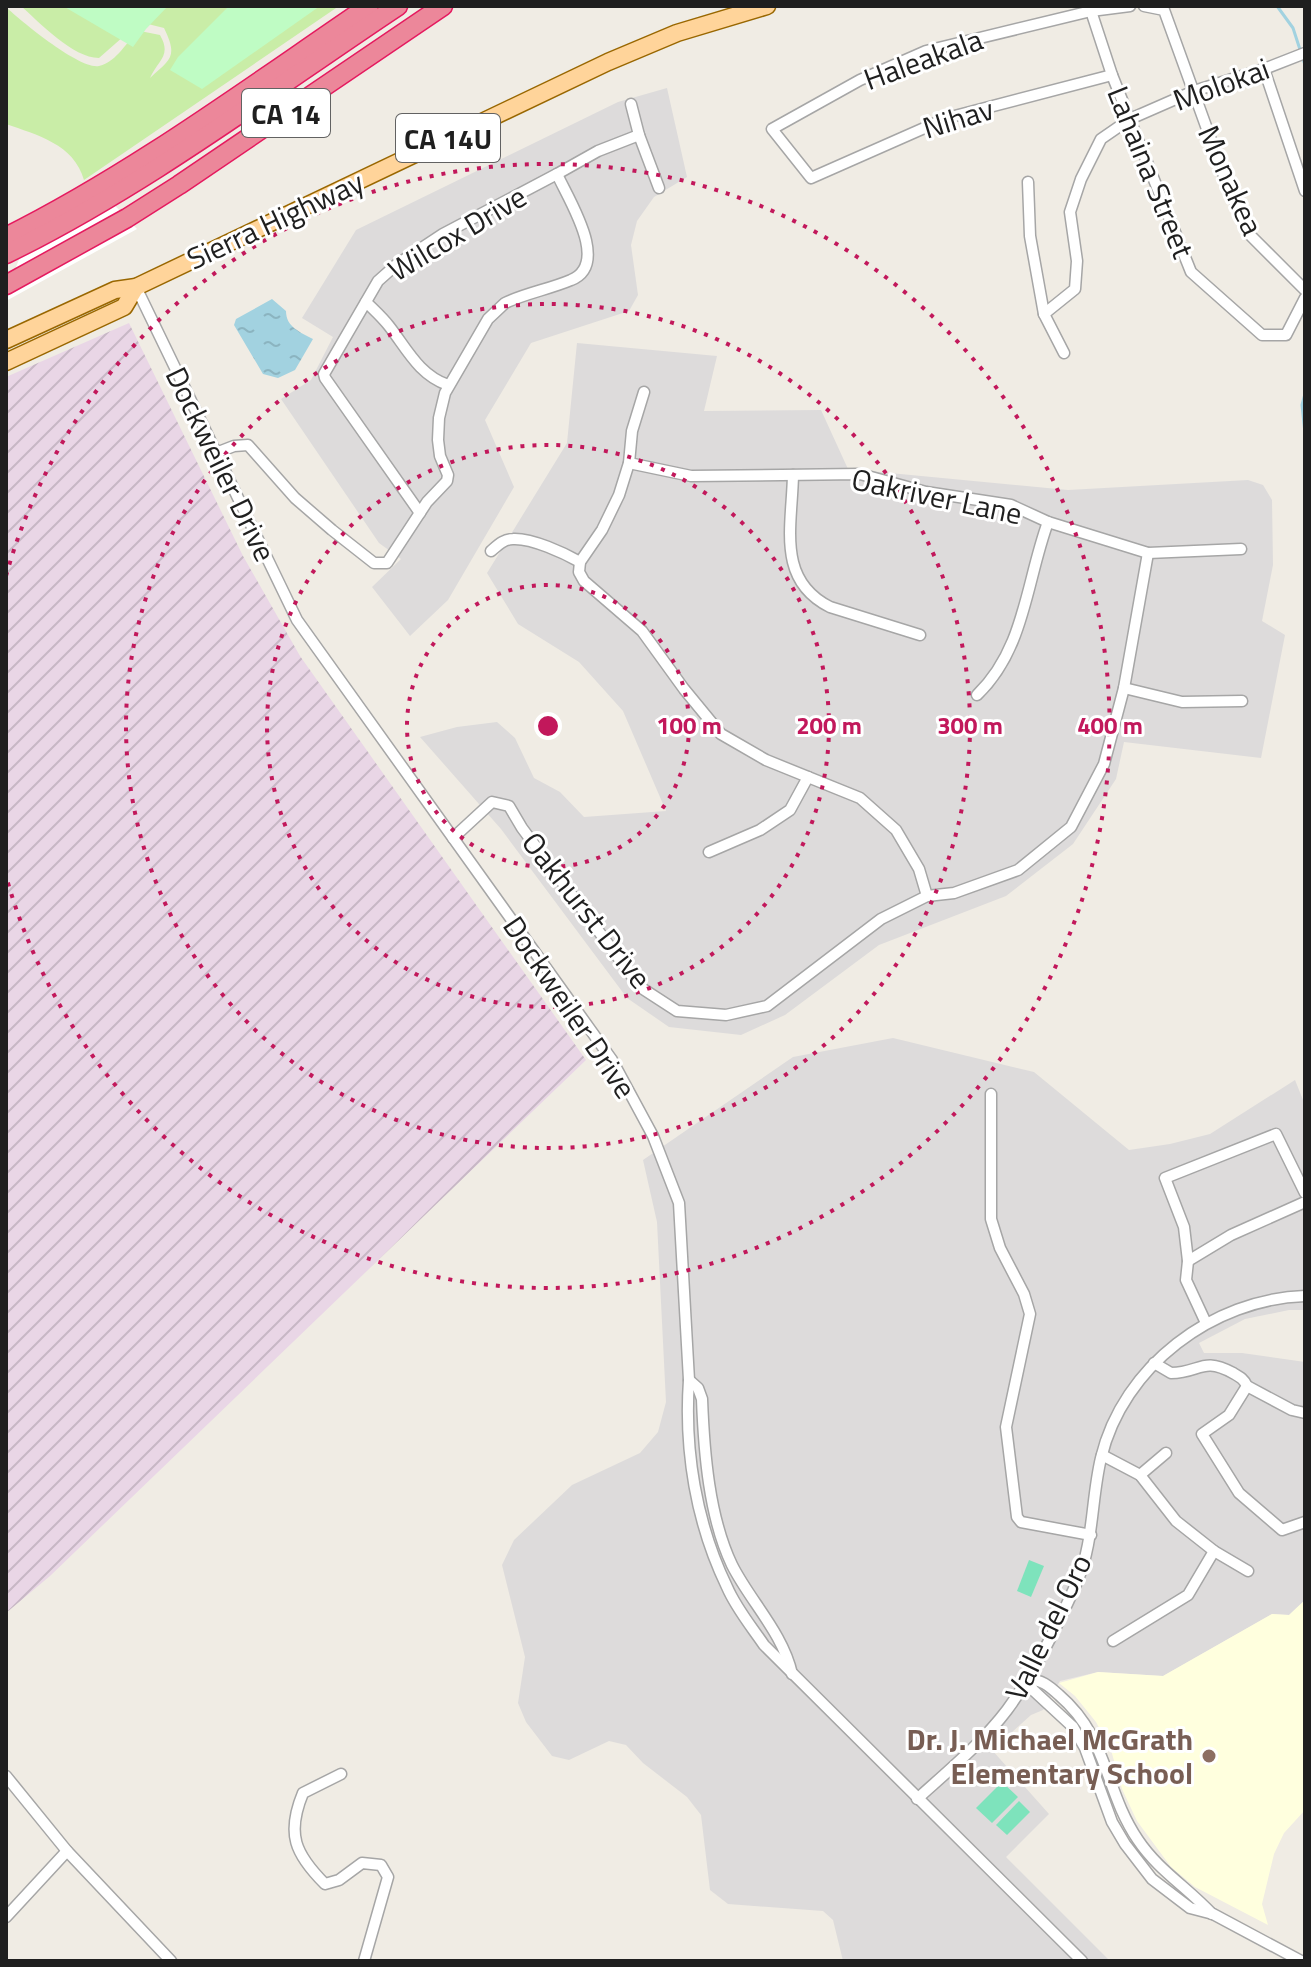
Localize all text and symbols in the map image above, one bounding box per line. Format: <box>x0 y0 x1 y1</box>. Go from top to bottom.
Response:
street label: Haleakala <box>857 16 989 102</box>
street label: Molokai <box>1166 45 1276 123</box>
street label: Lahaina Street <box>1096 79 1207 266</box>
street label: Nihav <box>917 85 999 151</box>
road number: CA 14 <box>242 89 330 137</box>
road number: CA 14U <box>396 114 500 162</box>
street label: Monakea <box>1186 118 1276 242</box>
street label: Sierra Highway <box>179 159 371 281</box>
street label: Wilcox Drive <box>379 174 535 292</box>
street label: Dockweiler Drive <box>154 359 288 569</box>
street label: Oakriver Lane <box>848 456 1026 536</box>
text: 100 m <box>656 707 722 743</box>
text: 200 m <box>796 707 862 743</box>
text: 300 m <box>937 707 1003 743</box>
text: 400 m <box>1077 707 1143 743</box>
centre of rings <box>534 712 562 740</box>
street label: Oakhurst Drive <box>511 822 663 998</box>
street label: Dockweiler Drive <box>492 906 648 1108</box>
street label: Valle del Oro <box>993 1546 1103 1708</box>
place label: Dr. J. Michael McGrath Elementary School <box>907 1716 1193 1796</box>
marker: Dr. J. Michael McGrath Elementary School <box>1200 1747 1218 1765</box>

